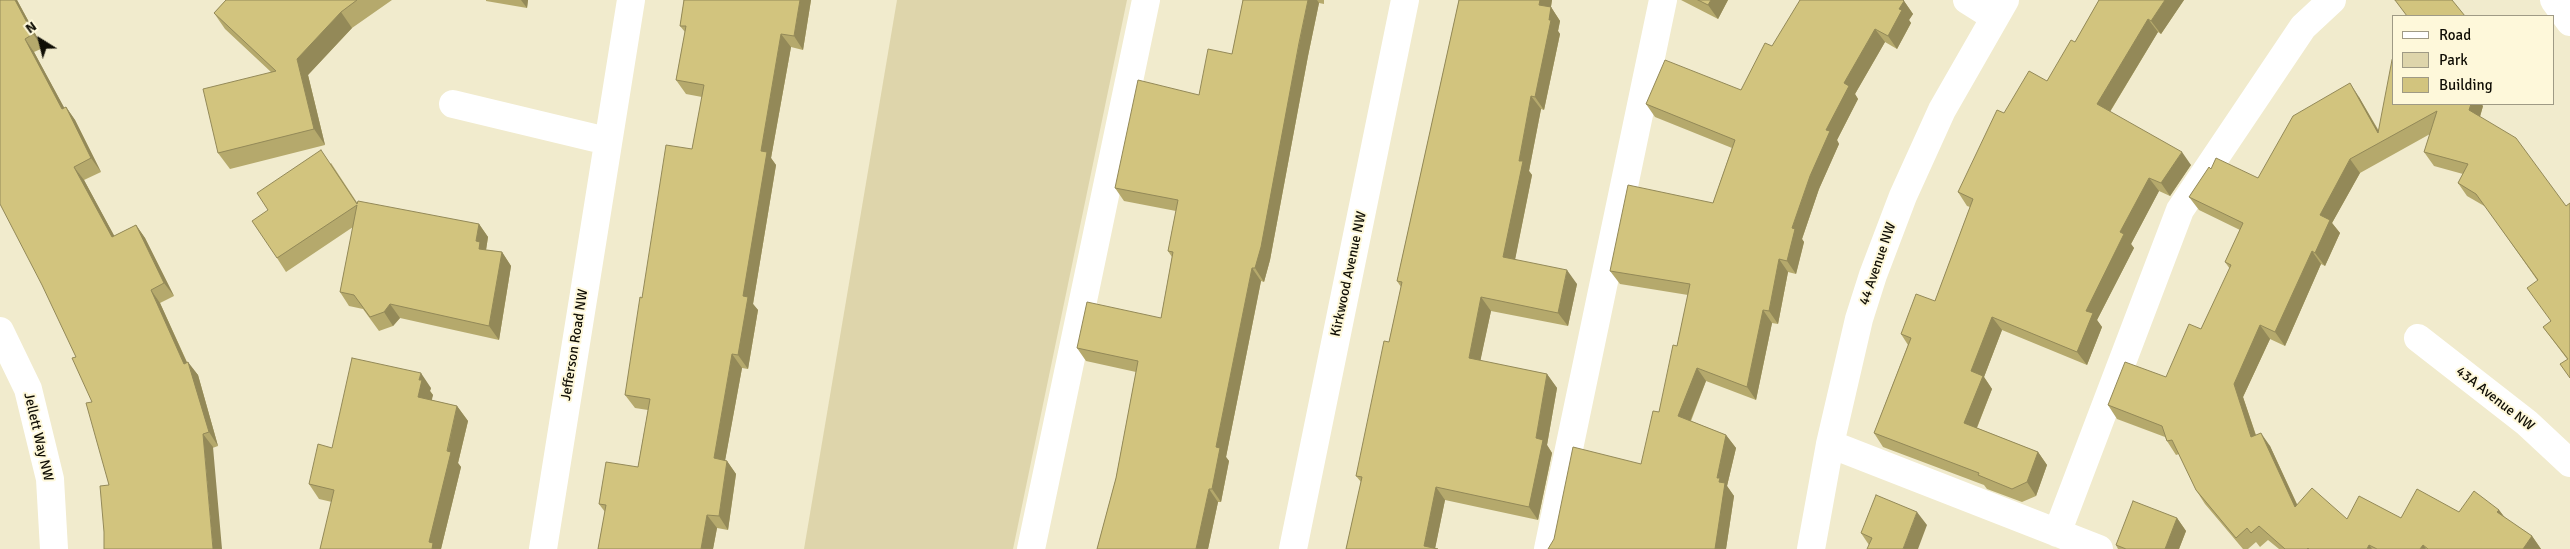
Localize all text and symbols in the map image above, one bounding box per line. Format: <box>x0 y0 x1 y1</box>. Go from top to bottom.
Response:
north arrow <box>15 15 65 65</box>
legend <box>2392 15 2555 105</box>
text: N <box>22 18 40 37</box>
text: Road <box>2439 26 2471 44</box>
text: Park <box>2439 51 2468 69</box>
text: Building <box>2439 76 2493 94</box>
street label: Kirkwood Avenue NW <box>1328 210 1370 338</box>
street label: 44 Avenue NW <box>1856 220 1900 308</box>
street label: Jefferson Road NW <box>558 288 592 402</box>
street label: 43A Avenue NW <box>2452 363 2538 435</box>
street label: Jellett Way NW <box>20 391 56 483</box>

